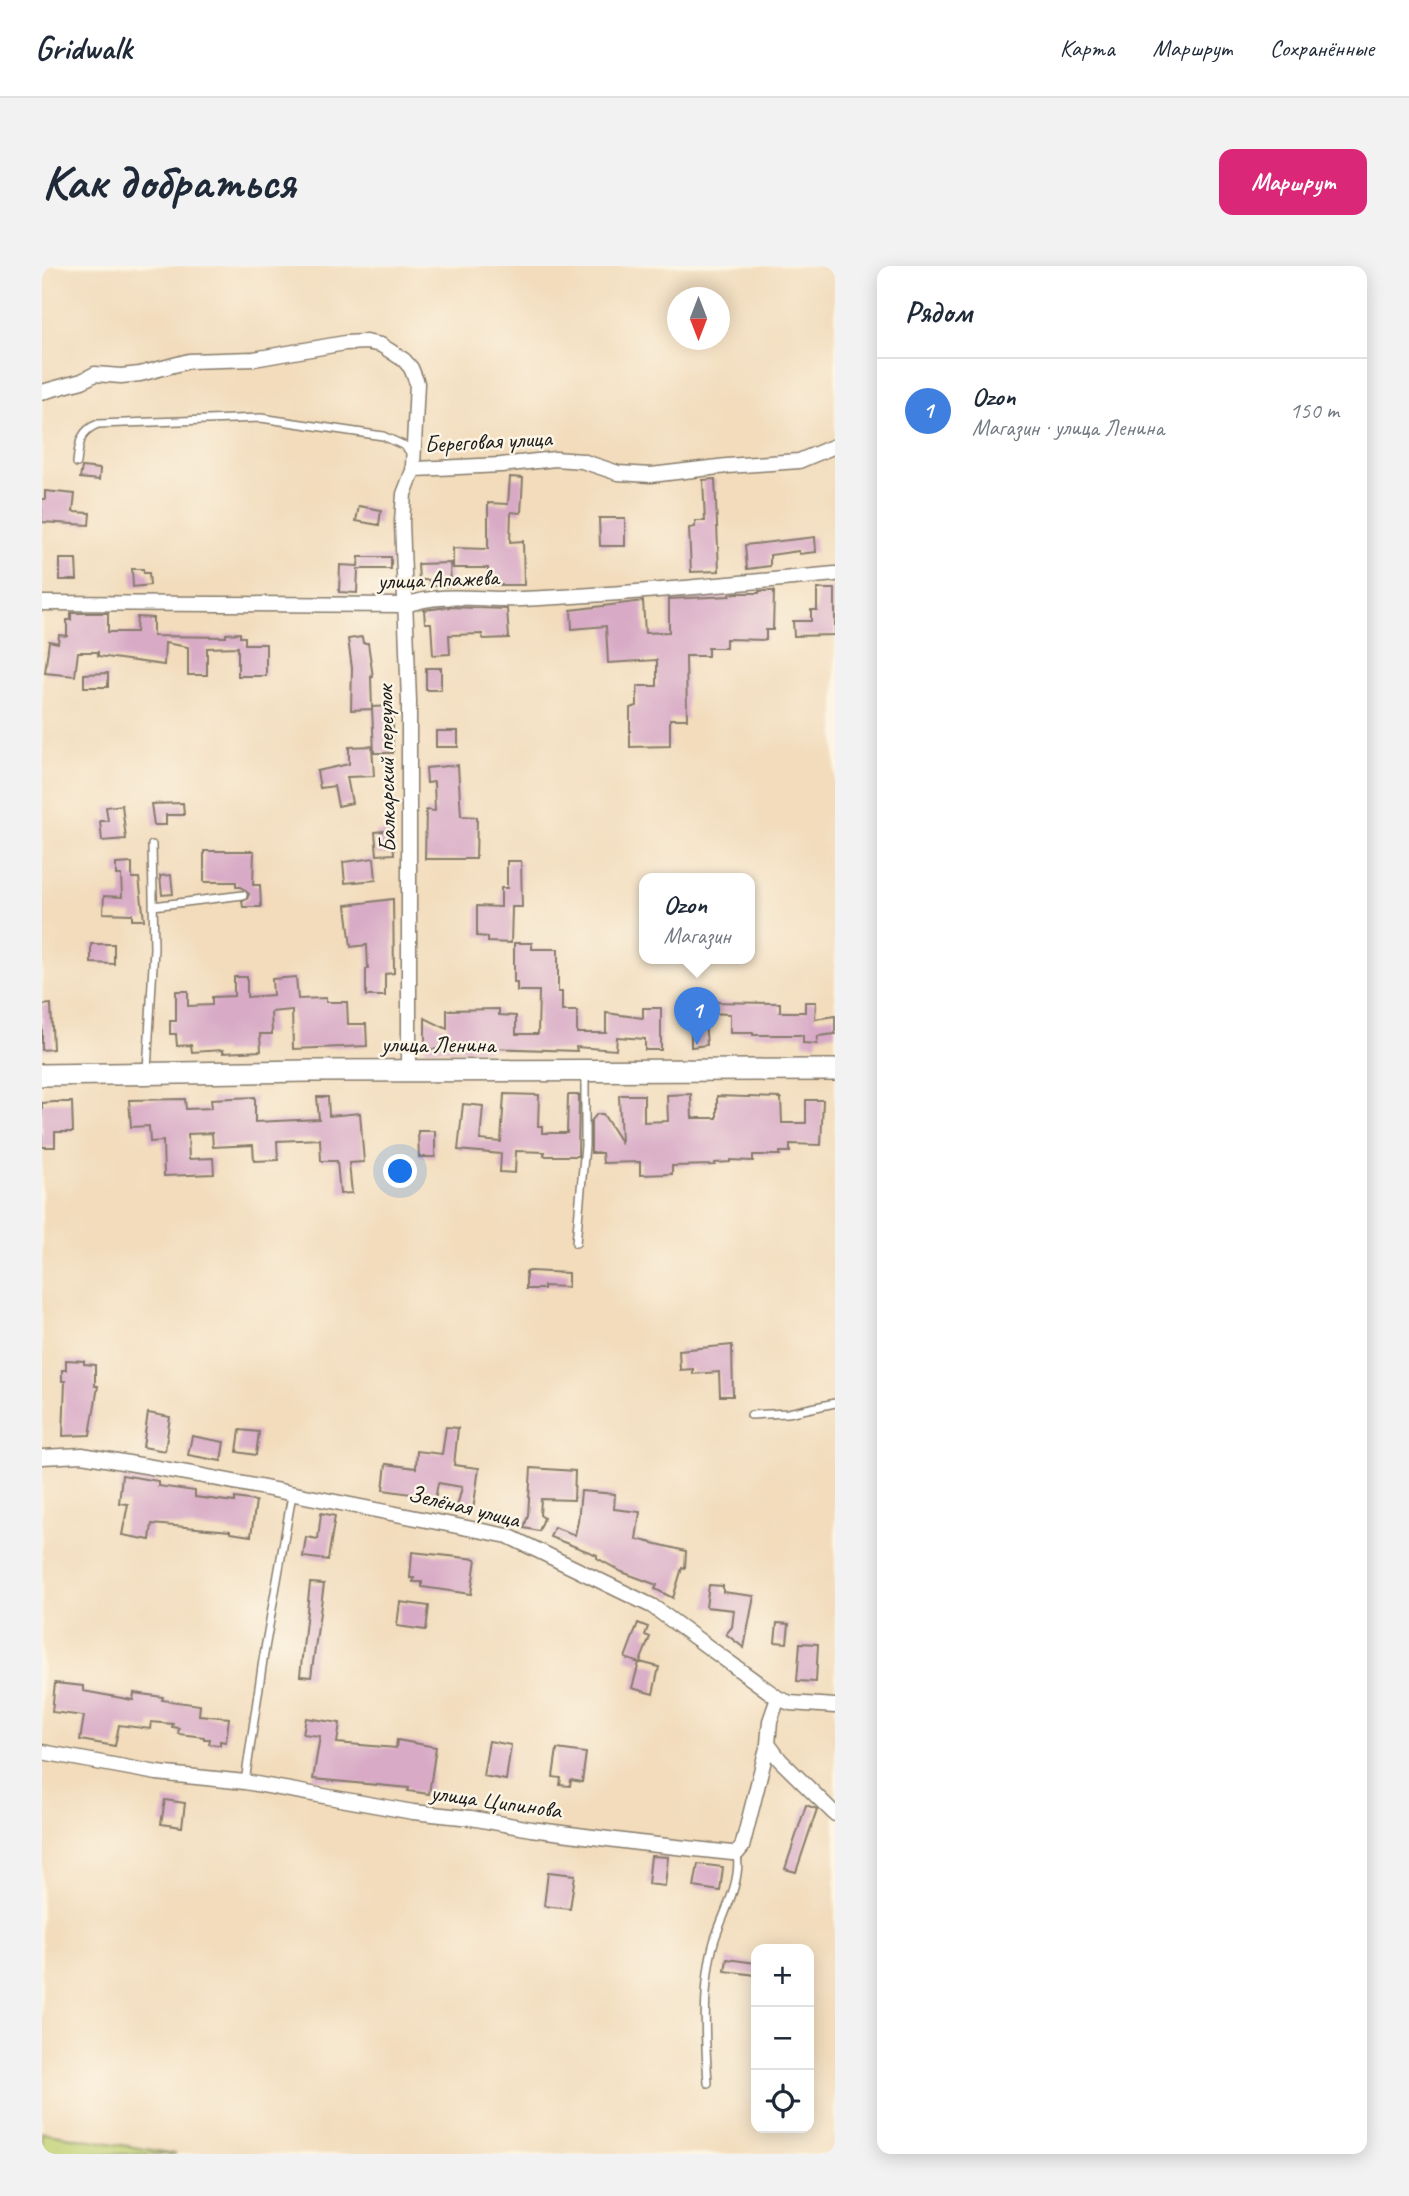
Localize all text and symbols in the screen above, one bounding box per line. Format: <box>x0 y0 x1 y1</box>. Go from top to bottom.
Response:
text: Gridwalk <box>35 27 132 69</box>
text: Карта <box>1060 33 1115 63</box>
text: Маршрут <box>1153 33 1232 63</box>
text: Сохранённые <box>1270 33 1374 63</box>
button: Маршрут <box>1219 149 1367 215</box>
text: Как добраться <box>42 151 295 213</box>
north arrow <box>667 287 730 350</box>
text: Рядом <box>905 293 972 331</box>
text: Ozon <box>972 380 1015 413</box>
text: 1 <box>923 396 933 425</box>
text: 150 m <box>1290 396 1339 425</box>
text: Магазин · улица Ленина <box>972 413 1164 442</box>
street label: Береговая улица <box>424 423 554 459</box>
street label: улица Апажева <box>375 562 501 596</box>
street label: Балкарский переулок <box>370 683 402 853</box>
popup <box>639 873 755 964</box>
text: Ozon <box>663 888 707 921</box>
text: Магазин <box>663 921 731 950</box>
pin: 1 <box>674 987 720 1045</box>
street label: улица Ленина <box>379 1029 497 1059</box>
your location <box>383 1154 417 1188</box>
street label: Зелёная улица <box>405 1478 524 1535</box>
street label: улица Ципинова <box>427 1777 565 1825</box>
map controls <box>751 1944 814 2133</box>
button: + <box>751 1944 814 2007</box>
button: − <box>751 2007 814 2070</box>
button: locate <box>751 2070 814 2133</box>

